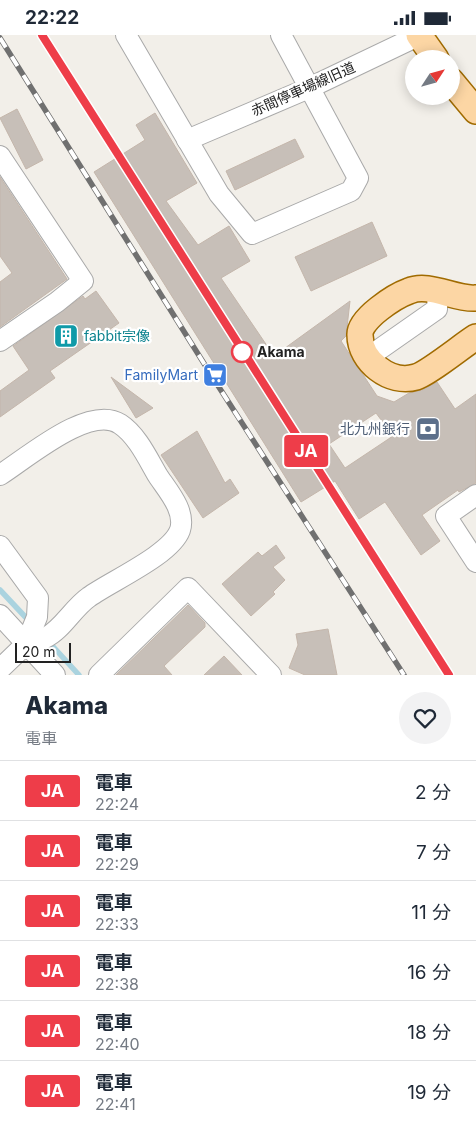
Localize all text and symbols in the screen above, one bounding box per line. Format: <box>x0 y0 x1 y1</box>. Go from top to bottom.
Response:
text: 22:22 <box>25 6 79 29</box>
north arrow <box>405 50 460 105</box>
map controls <box>405 50 460 105</box>
street label: 赤間停車場線旧道 <box>248 58 357 119</box>
building icon: fabbit宗像 <box>53 323 79 349</box>
place label: fabbit宗像 <box>84 327 150 344</box>
marker: Akama <box>231 341 253 363</box>
place label: Akama <box>257 343 305 360</box>
supermarket icon: FamilyMart <box>202 362 228 388</box>
place label: FamilyMart <box>125 366 198 383</box>
bank icon: 北九州銀行 <box>415 416 441 442</box>
place label: 北九州銀行 <box>340 420 410 437</box>
line badge: JA <box>284 435 328 467</box>
text: JA <box>294 440 318 461</box>
scale bar <box>15 640 71 663</box>
text: 20 m <box>22 643 56 660</box>
text: Akama <box>25 691 108 720</box>
button: heart <box>399 692 451 744</box>
text: 電車 <box>25 728 57 748</box>
text: 電車 <box>95 771 133 794</box>
text: JA <box>41 780 64 801</box>
text: 2 分 <box>415 781 451 804</box>
text: 22:24 <box>95 794 139 814</box>
text: 電車 <box>95 831 133 854</box>
text: JA <box>41 840 64 861</box>
text: 7 分 <box>416 841 451 864</box>
text: 22:29 <box>95 854 139 874</box>
text: 電車 <box>95 891 133 914</box>
text: JA <box>41 900 64 921</box>
text: 11 分 <box>411 901 451 924</box>
text: 22:33 <box>95 914 139 934</box>
text: 電車 <box>95 951 133 974</box>
text: JA <box>41 960 64 981</box>
text: 16 分 <box>407 961 451 984</box>
text: 22:38 <box>95 974 139 994</box>
text: 電車 <box>95 1011 133 1034</box>
text: JA <box>41 1020 64 1041</box>
text: 18 分 <box>407 1021 451 1044</box>
text: 22:40 <box>95 1034 140 1054</box>
text: 電車 <box>95 1071 133 1094</box>
text: JA <box>41 1080 64 1101</box>
text: 19 分 <box>407 1081 451 1104</box>
text: 22:41 <box>95 1094 136 1114</box>

